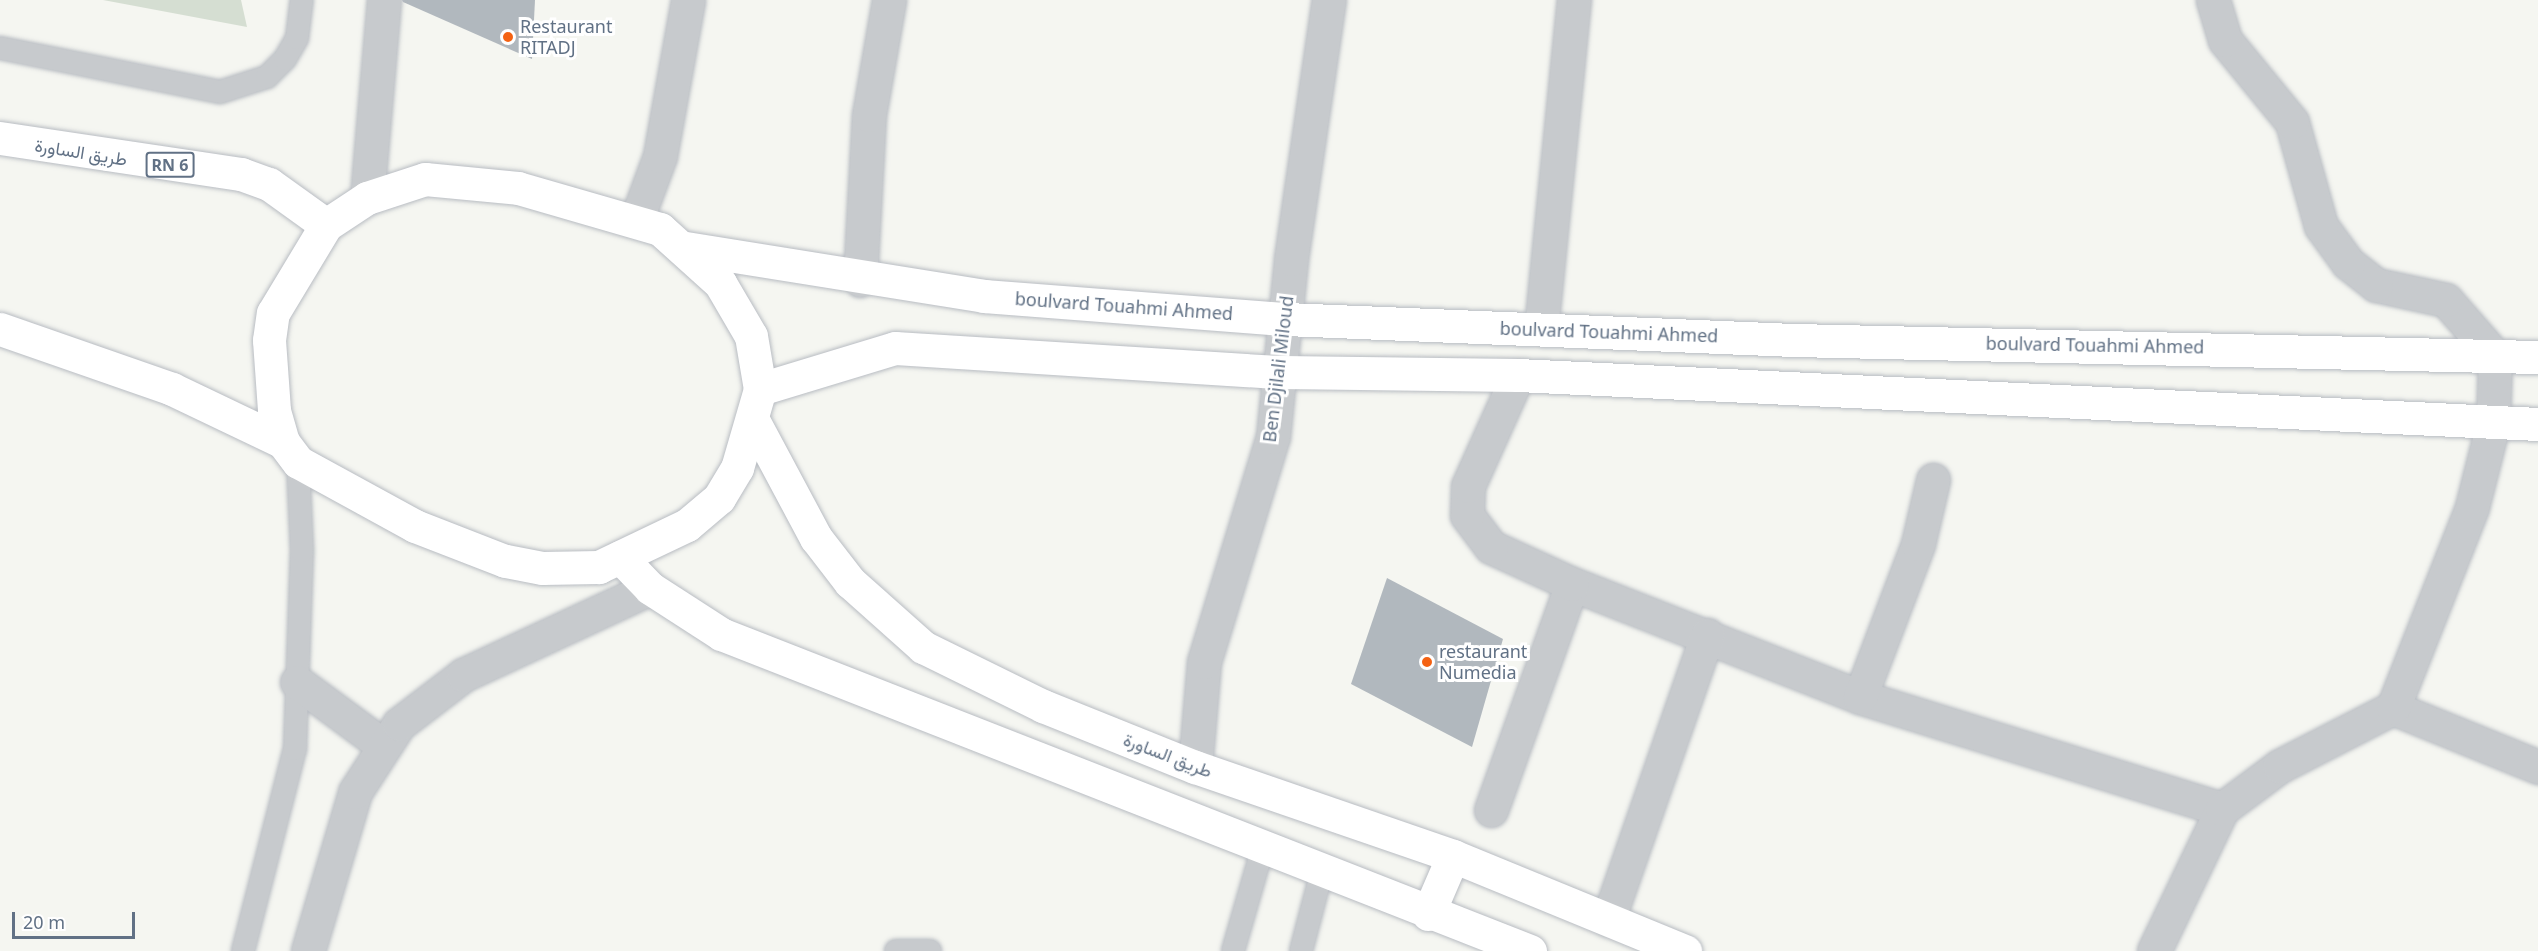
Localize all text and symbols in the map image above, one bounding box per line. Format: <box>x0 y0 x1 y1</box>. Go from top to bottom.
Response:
place label: Restaurant RITADJ <box>520 16 612 58</box>
marker: Restaurant RITADJ <box>501 30 515 44</box>
street label: طريق الساورة <box>33 134 129 170</box>
road number: RN 6 <box>144 152 195 178</box>
street label: boulvard Touahmi Ahmed <box>1014 288 1234 324</box>
street label: Ben Djilali Miloud <box>1258 294 1298 444</box>
street label: boulvard Touahmi Ahmed <box>1499 317 1719 347</box>
street label: boulvard Touahmi Ahmed <box>1986 332 2204 358</box>
place label: restaurant Numedia <box>1439 641 1527 684</box>
marker: restaurant Numedia <box>1420 655 1434 669</box>
street label: طريق الساورة <box>1121 728 1215 782</box>
scale bar <box>15 900 138 938</box>
text: 20 m <box>23 910 65 934</box>

